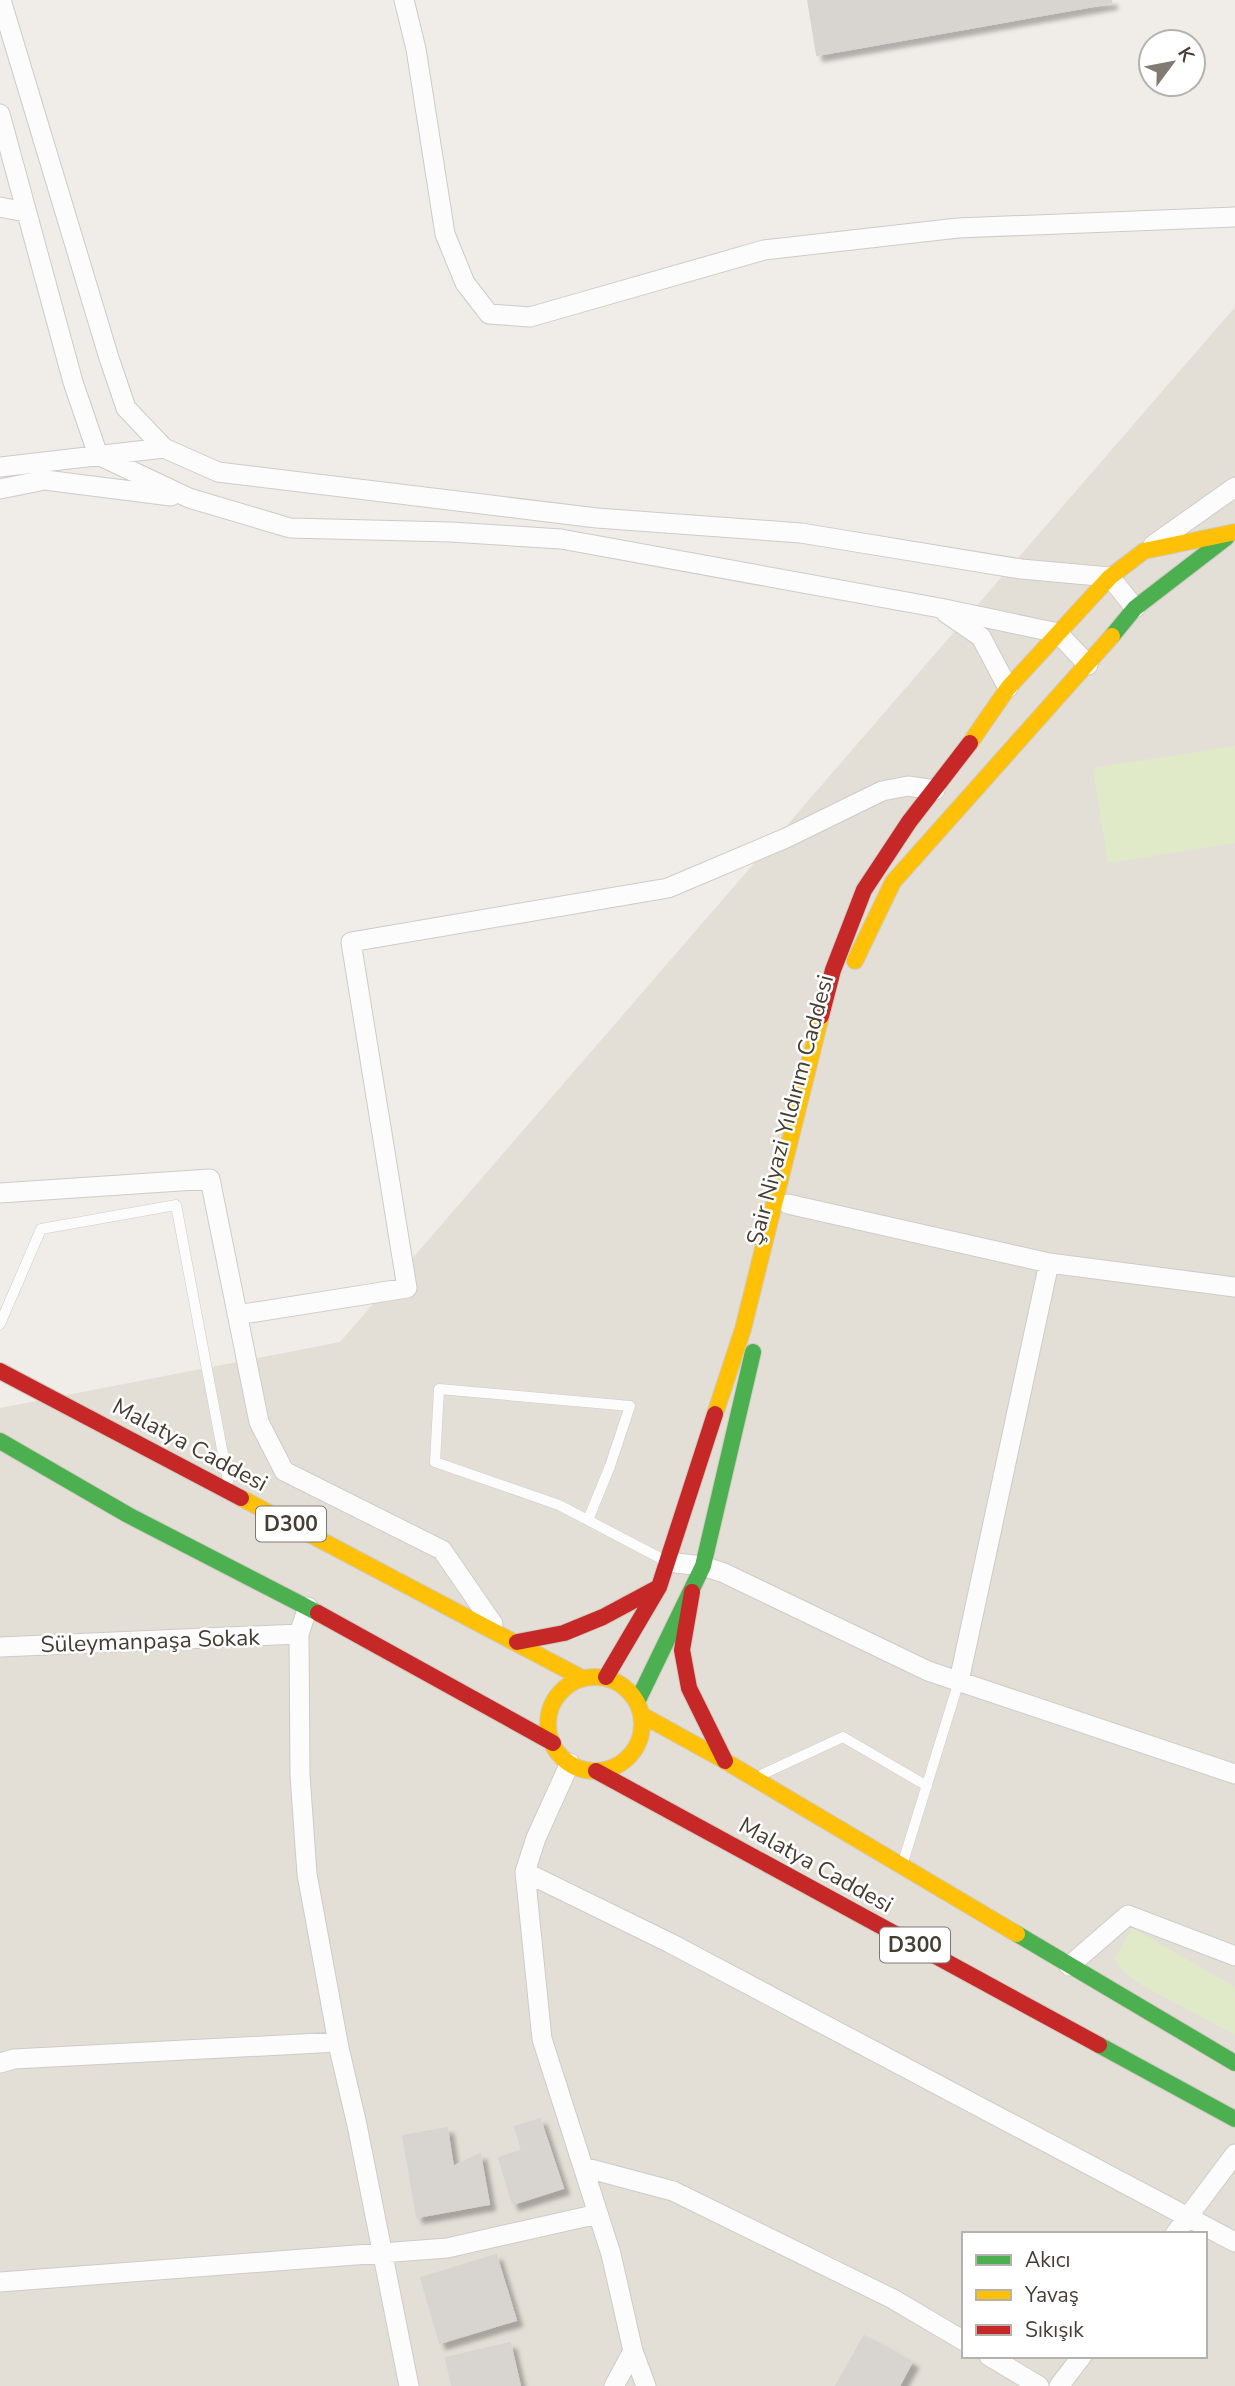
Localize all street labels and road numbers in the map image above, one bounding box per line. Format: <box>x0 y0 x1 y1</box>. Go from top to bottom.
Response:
street label: Şair Niyazi Yıldırım Caddesi <box>739 971 841 1249</box>
street label: Malatya Caddesi <box>107 1391 273 1499</box>
road number: D300 <box>256 1506 326 1542</box>
street label: Süleymanpaşa Sokak <box>40 1622 261 1660</box>
street label: Malatya Caddesi <box>733 1810 899 1920</box>
road number: D300 <box>880 1927 950 1962</box>

